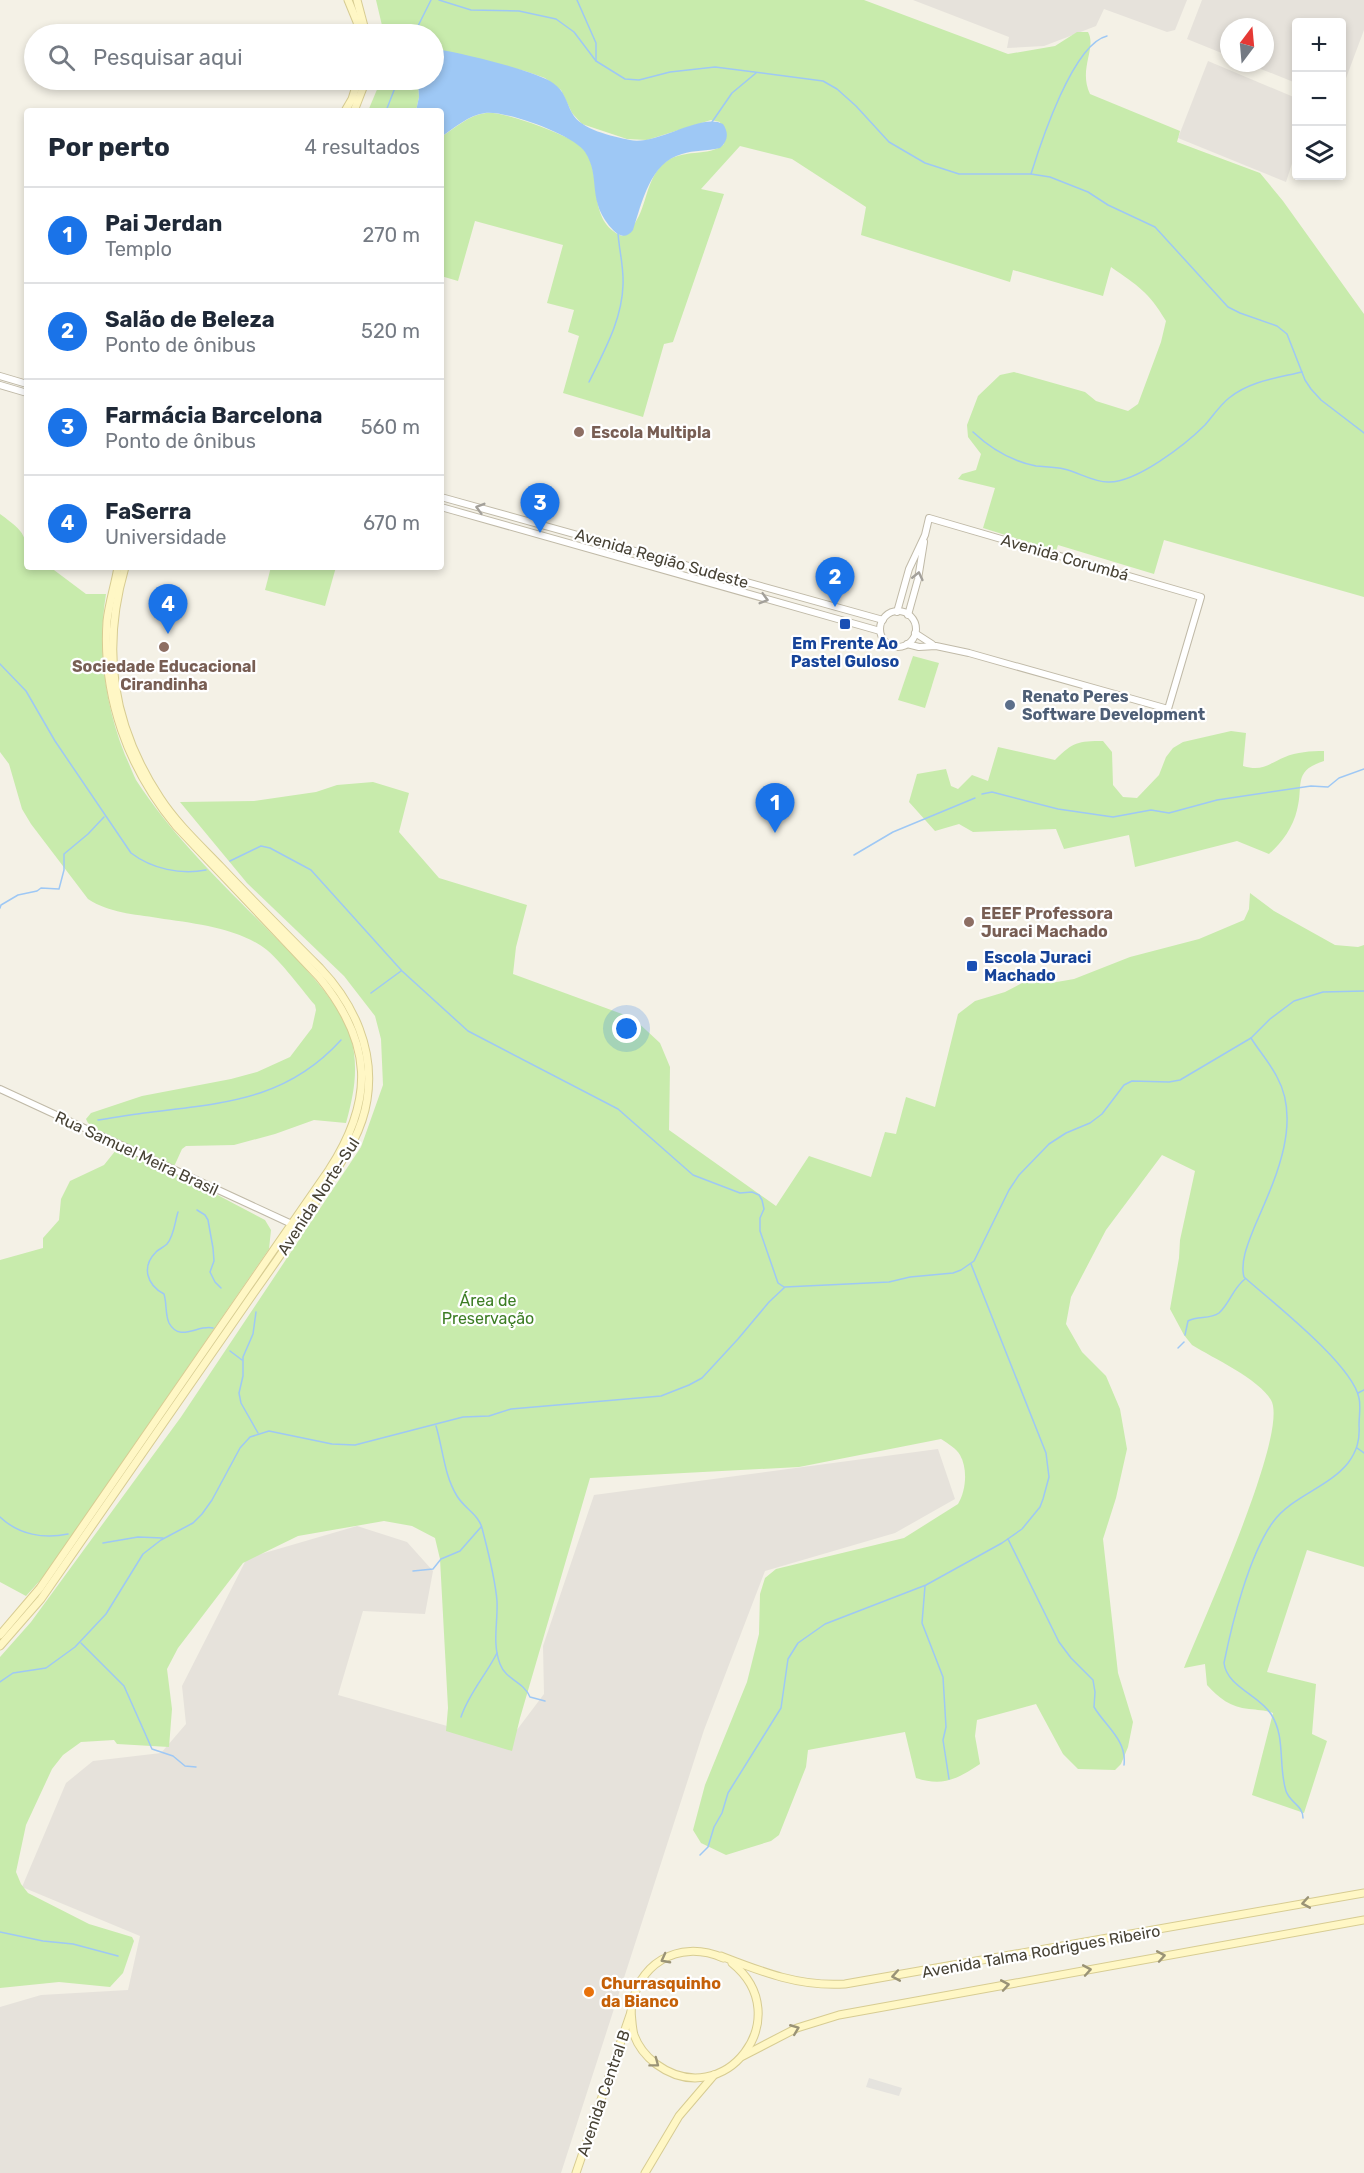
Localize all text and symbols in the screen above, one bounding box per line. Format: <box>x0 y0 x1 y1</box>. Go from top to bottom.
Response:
north arrow <box>1220 18 1274 72</box>
map controls <box>1292 18 1346 180</box>
button: + <box>1292 18 1346 72</box>
search box <box>24 24 444 90</box>
icon: search <box>45 41 78 74</box>
text: Pesquisar aqui <box>93 44 243 71</box>
button: − <box>1292 72 1346 126</box>
button: layers <box>1292 126 1346 180</box>
text: Por perto <box>48 132 170 163</box>
text: 4 resultados <box>305 135 420 159</box>
text: Pai Jerdan <box>105 210 222 237</box>
text: 1 <box>63 223 72 247</box>
text: 270 m <box>363 223 420 247</box>
text: Templo <box>105 237 172 261</box>
text: Salão de Beleza <box>105 306 275 333</box>
text: 2 <box>61 319 74 343</box>
text: 520 m <box>361 319 420 343</box>
text: Ponto de ônibus <box>105 333 256 357</box>
text: Farmácia Barcelona <box>105 402 322 429</box>
text: 3 <box>61 415 74 439</box>
text: 560 m <box>361 415 420 439</box>
place label: Escola Multipla <box>591 423 711 442</box>
marker: Escola Multipla <box>572 425 586 439</box>
text: Ponto de ônibus <box>105 429 256 453</box>
pin: 3 <box>520 484 560 533</box>
text: FaSerra <box>105 498 192 525</box>
one-way arrow <box>475 503 486 515</box>
text: 4 <box>61 511 74 535</box>
text: 670 m <box>363 511 420 535</box>
text: Universidade <box>105 525 227 549</box>
street label: Avenida Região Sudeste <box>573 525 751 592</box>
street label: Avenida Corumbá <box>999 530 1131 585</box>
pin: 2 <box>816 558 854 607</box>
one-way arrow <box>911 571 924 581</box>
pin: 4 <box>148 584 188 634</box>
one-way arrow <box>759 591 769 604</box>
marker: Em Frente Ao Pastel Guloso <box>838 617 852 631</box>
place label: Em Frente Ao Pastel Guloso <box>791 634 900 671</box>
marker: Sociedade Educacional Cirandinha <box>157 640 171 654</box>
place label: Sociedade Educacional Cirandinha <box>72 657 256 694</box>
place label: Renato Peres Software Development <box>1022 687 1206 724</box>
marker: Renato Peres Software Development <box>1003 698 1017 712</box>
pin: 1 <box>756 784 794 833</box>
place label: EEEF Professora Juraci Machado <box>981 904 1113 941</box>
marker: EEEF Professora Juraci Machado <box>962 915 976 929</box>
place label: Escola Juraci Machado <box>984 948 1091 985</box>
marker: Escola Juraci Machado <box>965 959 979 973</box>
your location <box>612 1014 641 1043</box>
street label: Rua Samuel Meira Brasil <box>52 1107 221 1200</box>
street label: Avenida Norte-Sul <box>273 1134 363 1259</box>
park label: Área de Preservação <box>442 1291 534 1328</box>
one-way arrow <box>1302 1897 1311 1909</box>
street label: Avenida Talma Rodrigues Ribeiro <box>920 1921 1162 1982</box>
one-way arrow <box>1156 1950 1166 1963</box>
one-way arrow <box>660 1952 671 1963</box>
one-way arrow <box>1081 1964 1091 1977</box>
one-way arrow <box>891 1969 901 1982</box>
place label: Churrasquinho da Bianco <box>601 1974 721 2011</box>
one-way arrow <box>1000 1979 1010 1991</box>
marker: Churrasquinho da Bianco <box>582 1985 596 1999</box>
one-way arrow <box>789 2024 800 2036</box>
street label: Avenida Central B <box>573 2028 634 2159</box>
one-way arrow <box>649 2056 660 2067</box>

